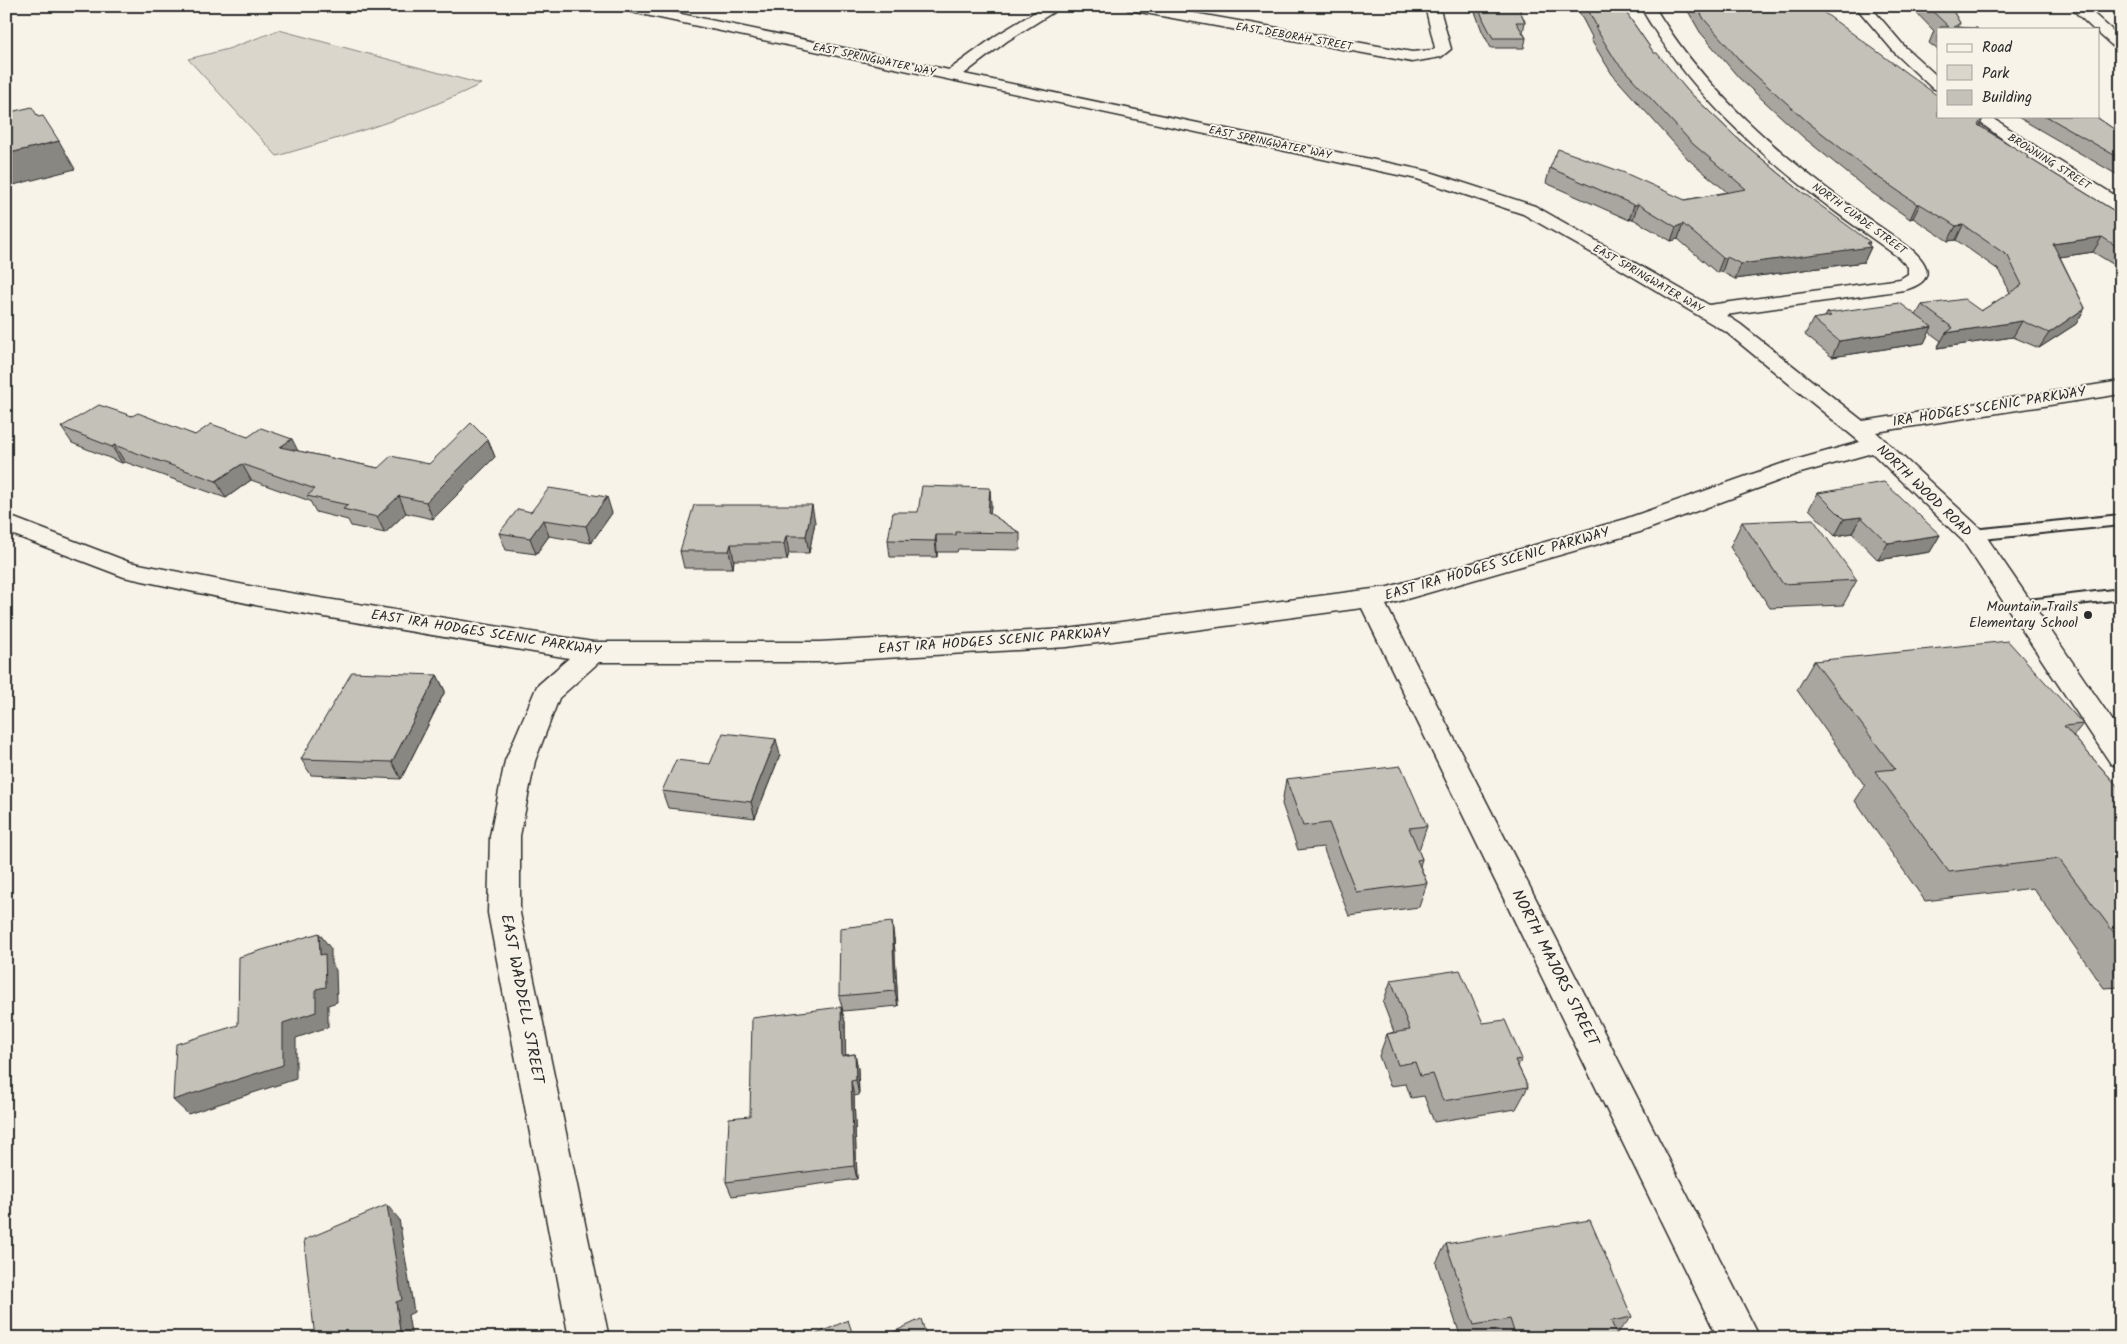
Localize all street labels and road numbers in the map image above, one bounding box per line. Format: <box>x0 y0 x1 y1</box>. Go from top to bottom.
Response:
street label: EAST DEBORAH STREET <box>1234 18 1355 56</box>
street label: EAST SPRINGWATER WAY <box>811 38 938 82</box>
street label: EAST SPRINGWATER WAY <box>1207 121 1334 165</box>
street label: BROWNING STREET <box>2004 129 2095 195</box>
street label: NORTH CUADE STREET <box>1808 179 1911 260</box>
street label: EAST SPRINGWATER WAY <box>1589 240 1707 318</box>
street label: IRA HODGES SCENIC PARKWAY <box>1891 381 2088 433</box>
street label: NORTH WOOD ROAD <box>1871 439 1977 543</box>
street label: EAST IRA HODGES SCENIC PARKWAY <box>1382 521 1613 607</box>
street label: EAST IRA HODGES SCENIC PARKWAY <box>369 604 604 662</box>
street label: EAST IRA HODGES SCENIC PARKWAY <box>877 622 1112 660</box>
street label: NORTH MAJORS STREET <box>1505 885 1606 1052</box>
street label: EAST WADDELL STREET <box>493 912 551 1087</box>

